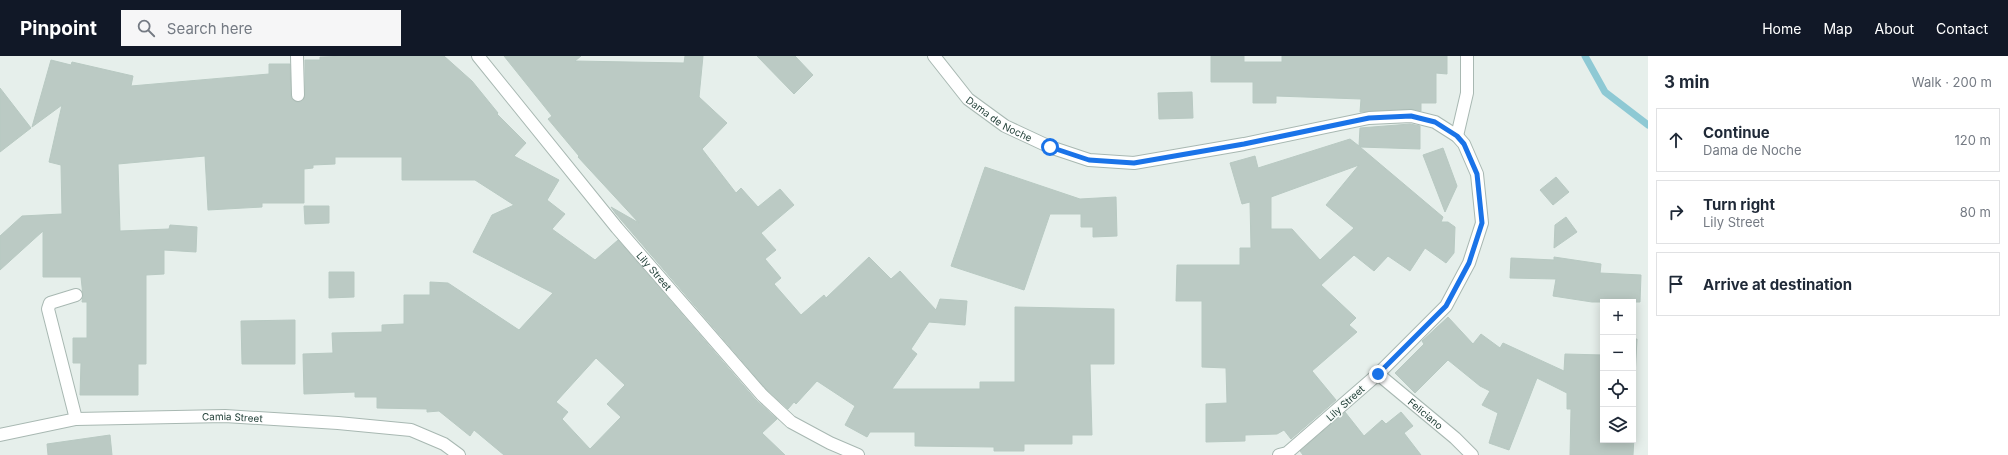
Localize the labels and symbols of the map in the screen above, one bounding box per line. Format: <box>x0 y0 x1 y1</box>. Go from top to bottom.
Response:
street label: Dama de Noche <box>964 94 1034 144</box>
route start <box>1041 138 1059 156</box>
street label: Lily Street <box>634 249 675 293</box>
route end <box>1369 365 1387 383</box>
street label: Lily Street <box>1323 382 1367 423</box>
street label: Feliciano <box>1406 396 1446 432</box>
street label: Camia Street <box>202 410 264 424</box>

